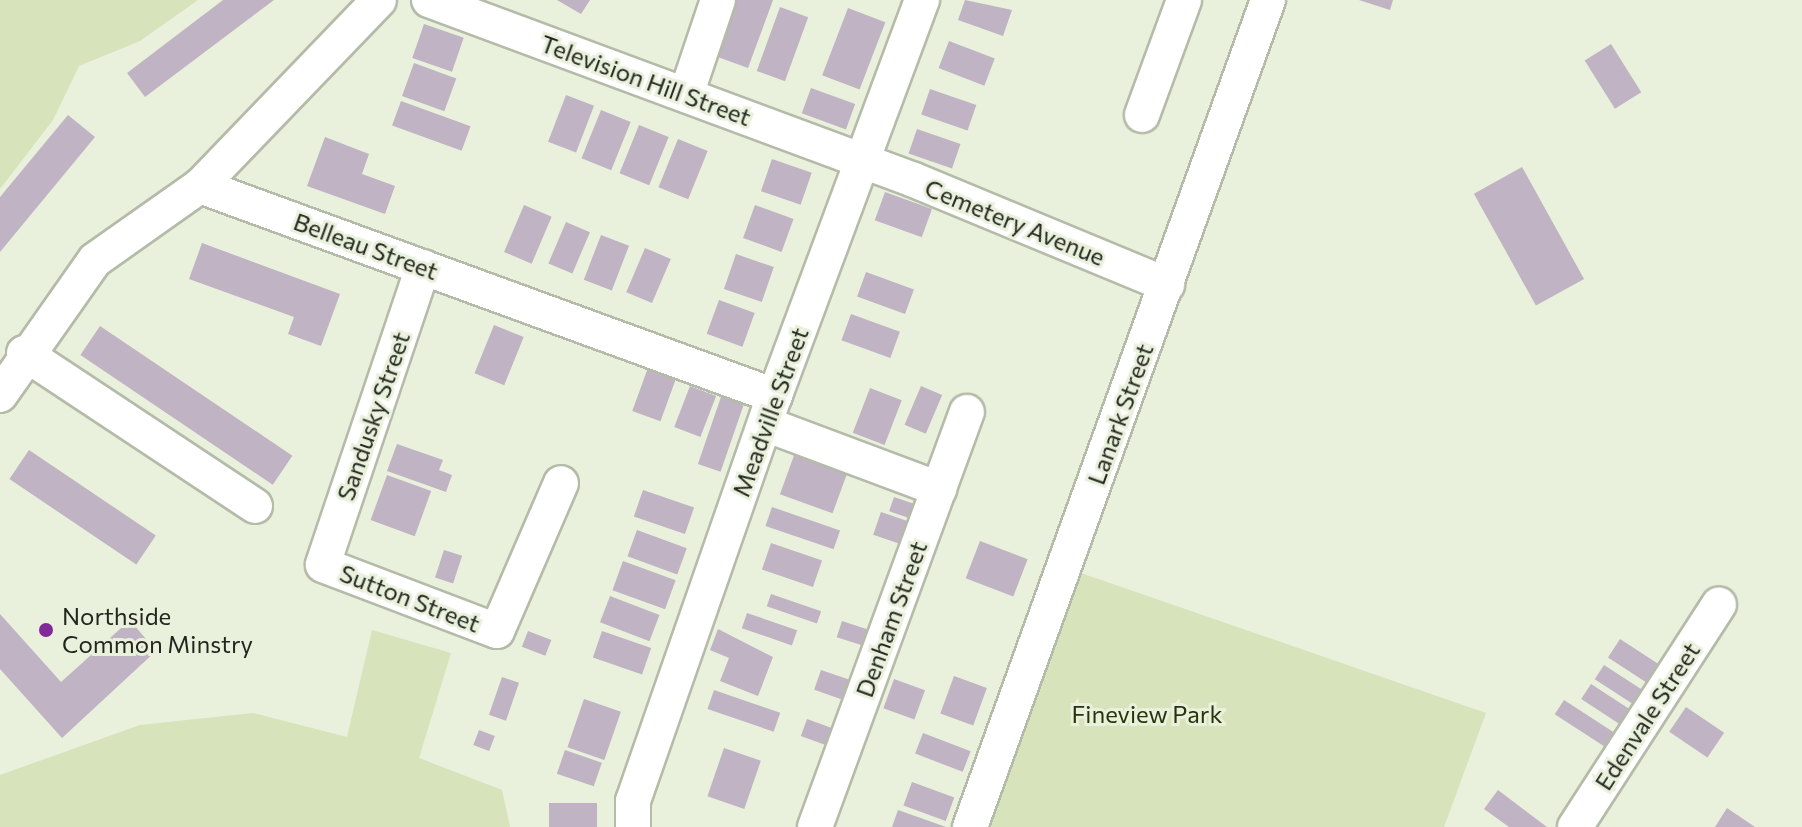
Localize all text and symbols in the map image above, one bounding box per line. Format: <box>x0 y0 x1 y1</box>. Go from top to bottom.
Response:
street label: Television Hill Street <box>537 29 755 131</box>
street label: Cemetery Avenue <box>921 173 1109 271</box>
street label: Belleau Street <box>290 207 442 285</box>
street label: Meadville Street <box>726 324 814 500</box>
street label: Sandusky Street <box>331 328 415 504</box>
street label: Lanark Street <box>1081 340 1159 488</box>
street label: Denham Street <box>849 537 933 701</box>
street label: Sutton Street <box>336 558 484 638</box>
place label: Northside Common Minstry <box>62 602 253 658</box>
marker: Northside Common Minstry <box>37 621 55 639</box>
street label: Edenvale Street <box>1589 637 1705 795</box>
park label: Fineview Park <box>1072 700 1222 728</box>

